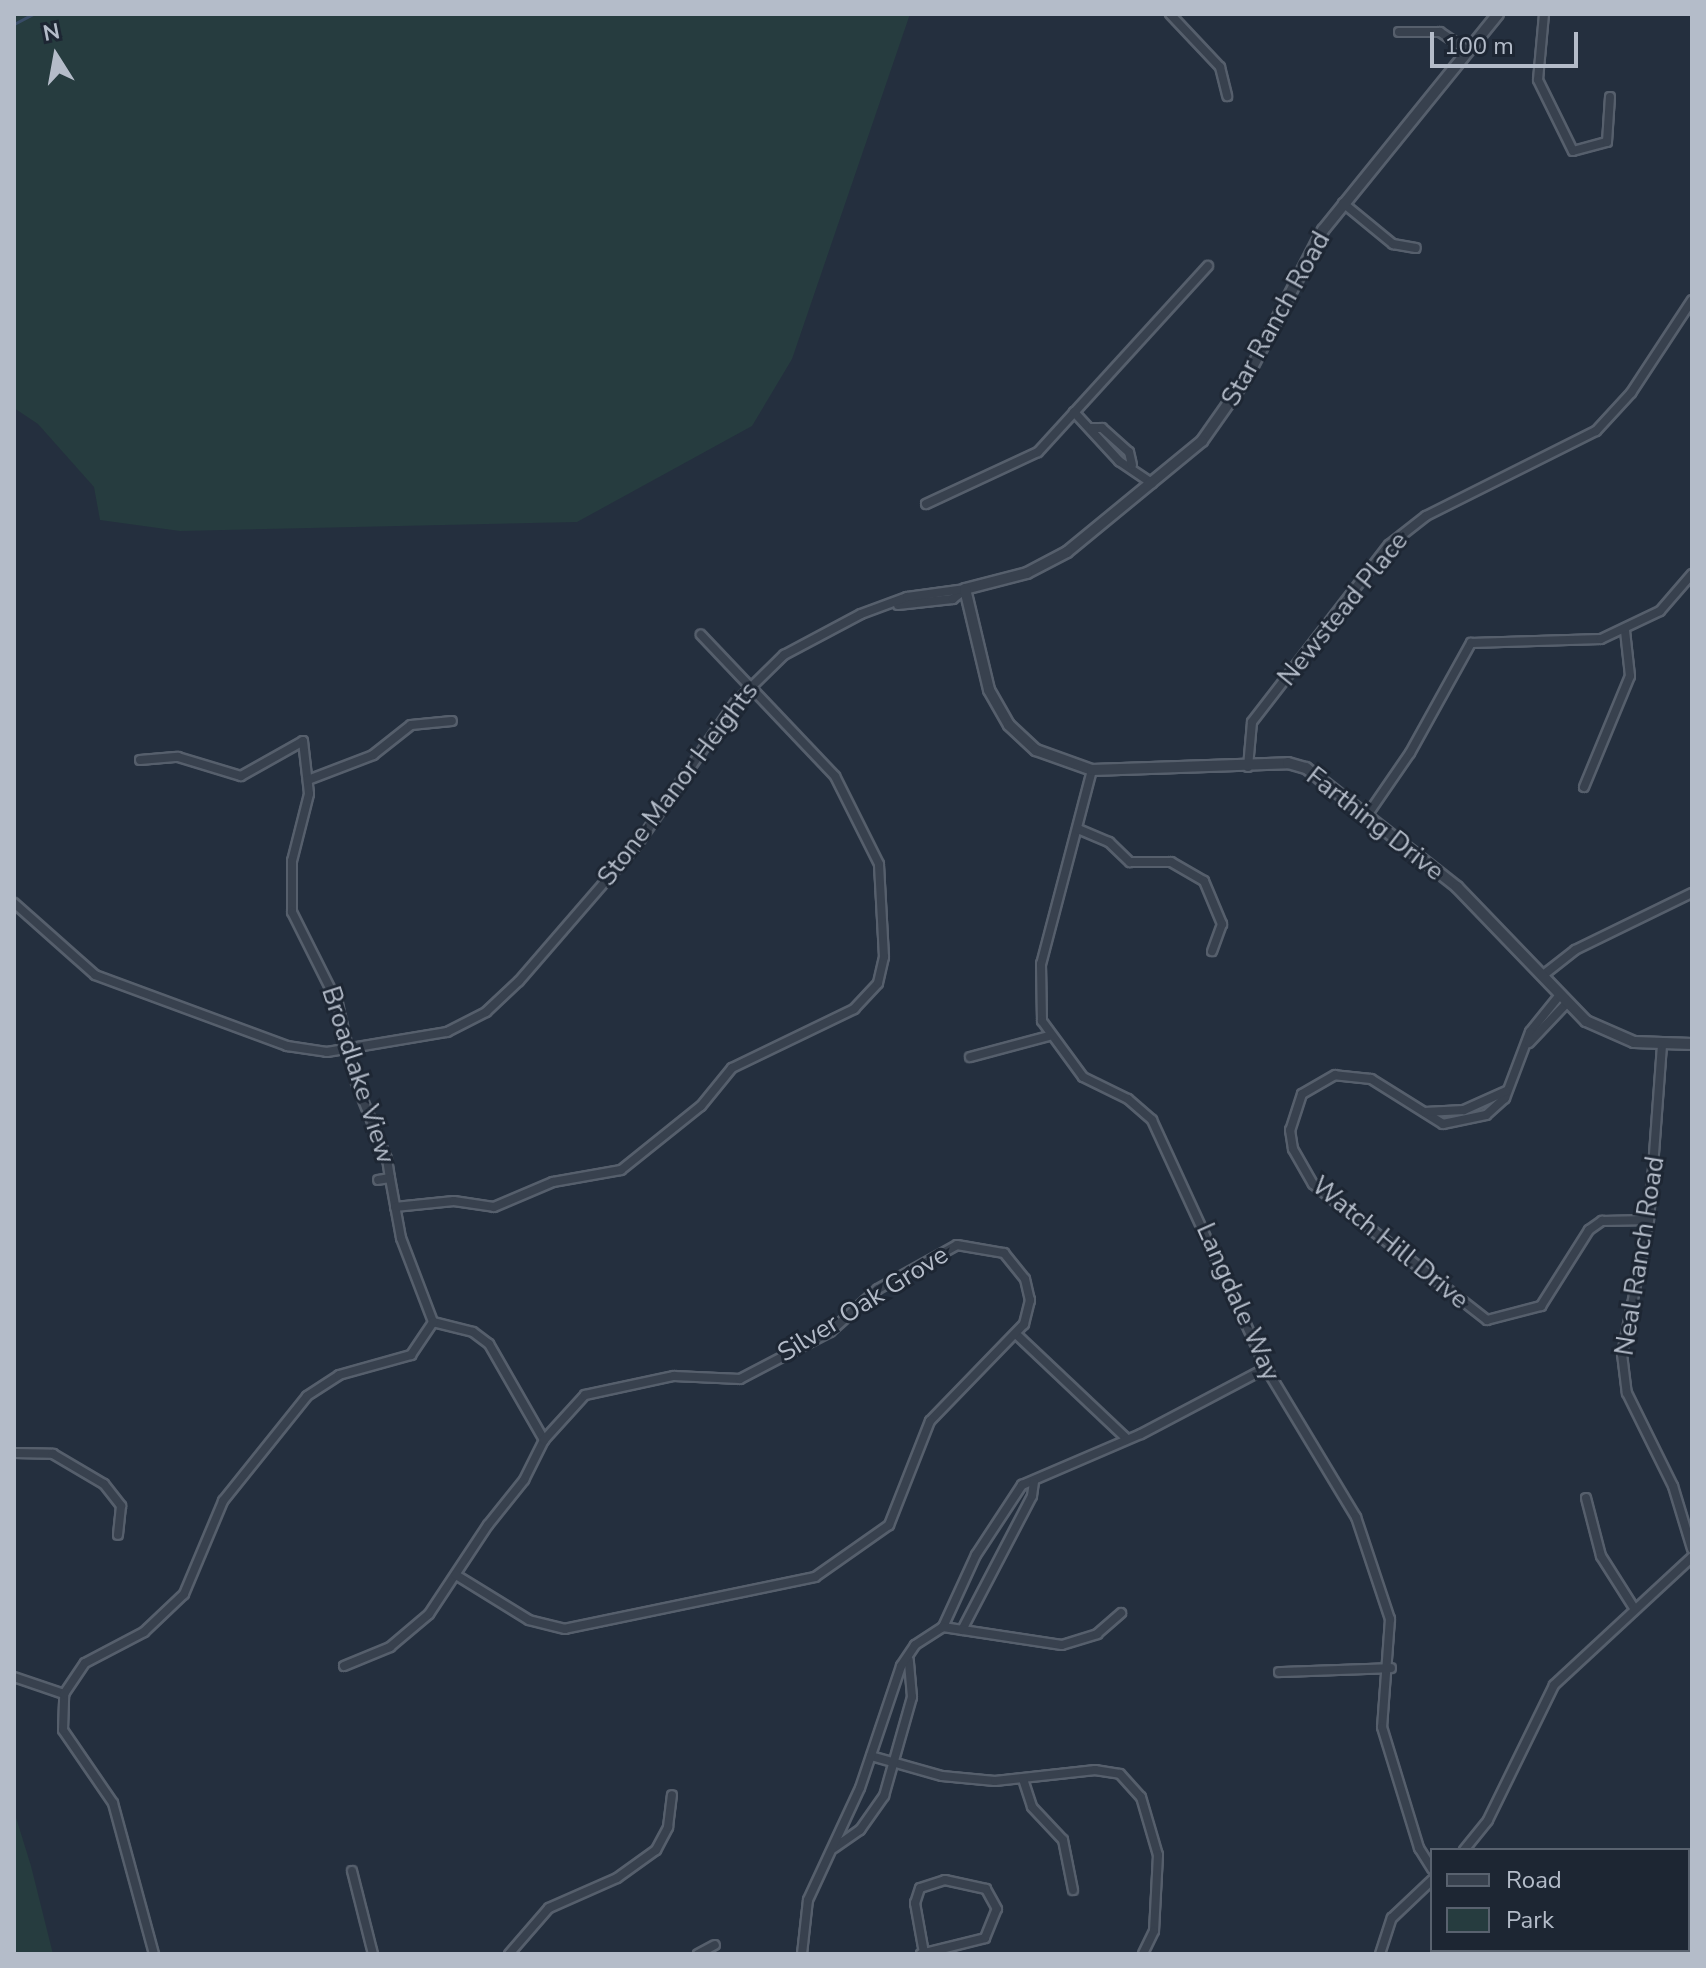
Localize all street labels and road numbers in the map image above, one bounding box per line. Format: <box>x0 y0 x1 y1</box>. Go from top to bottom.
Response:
street label: Star Ranch Road <box>1215 226 1337 412</box>
street label: Newstead Place <box>1271 526 1415 692</box>
street label: Stone Manor Heights <box>591 676 765 892</box>
street label: Farthing Drive <box>1300 761 1450 887</box>
street label: Broadlake View <box>315 983 401 1167</box>
street label: Neal Ranch Road <box>1609 1154 1671 1358</box>
street label: Watch Hill Drive <box>1305 1170 1475 1316</box>
street label: Langdale Way <box>1189 1218 1287 1386</box>
street label: Silver Oak Grove <box>772 1239 954 1369</box>

